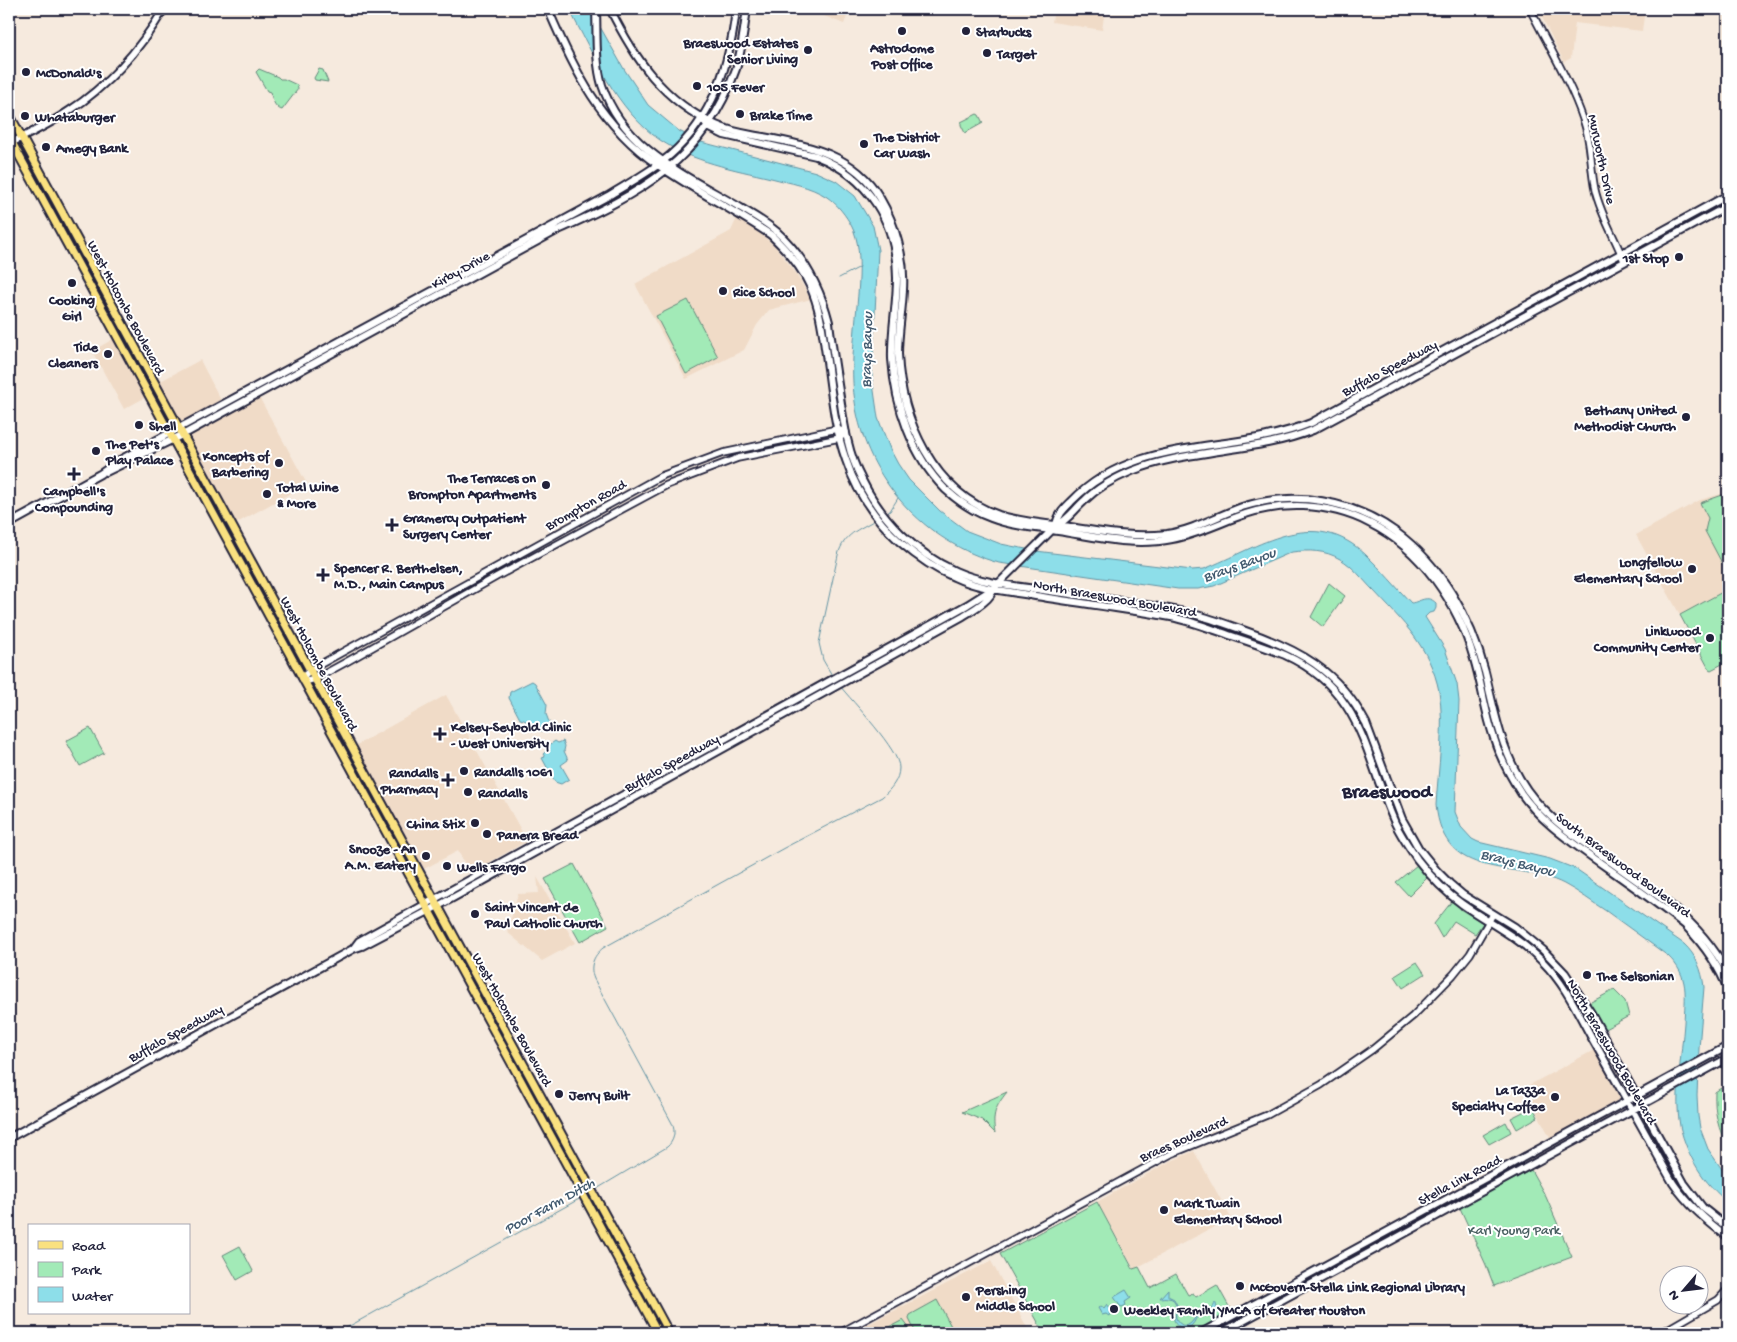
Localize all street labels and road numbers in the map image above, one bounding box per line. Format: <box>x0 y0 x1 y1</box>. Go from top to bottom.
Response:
street label: Murworth Drive <box>1583 113 1619 207</box>
street label: West Holcombe Boulevard <box>82 238 168 380</box>
street label: Kirby Drive <box>429 248 494 294</box>
street label: Buffalo Speedway <box>1339 337 1441 402</box>
street label: Brompton Road <box>542 476 631 536</box>
street label: North Braeswood Boulevard <box>1032 577 1199 623</box>
street label: West Holcombe Boulevard <box>275 594 361 736</box>
street label: Buffalo Speedway <box>621 731 722 798</box>
street label: South Braeswood Boulevard <box>1552 810 1695 923</box>
street label: West Holcombe Boulevard <box>467 951 555 1091</box>
street label: North Braeswood Boulevard <box>1562 976 1660 1130</box>
street label: Buffalo Speedway <box>125 1001 226 1068</box>
street label: Braes Boulevard <box>1137 1113 1232 1168</box>
street label: Stella Link Road <box>1416 1151 1506 1210</box>

